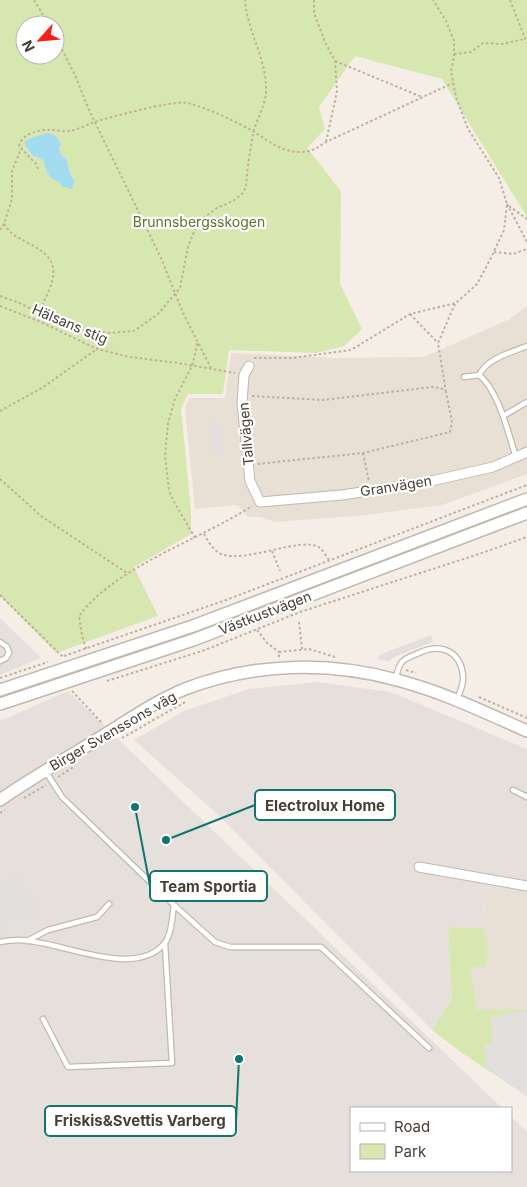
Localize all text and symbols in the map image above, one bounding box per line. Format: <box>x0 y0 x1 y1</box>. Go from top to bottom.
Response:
north arrow <box>15 15 65 65</box>
text: N <box>18 38 38 55</box>
park label: Brunnsbergsskogen <box>133 213 265 230</box>
street label: Hälsans stig <box>30 300 111 347</box>
street label: Tallvägen <box>234 402 257 466</box>
street label: Granvägen <box>359 471 433 500</box>
street label: Västkustvägen <box>216 587 314 638</box>
street label: Birger Svenssons väg <box>46 687 179 774</box>
callout: Electrolux Home <box>255 790 395 820</box>
text: Electrolux Home <box>265 796 385 815</box>
callout: Team Sportia <box>150 871 267 901</box>
text: Team Sportia <box>159 877 257 896</box>
callout: Friskis&Svettis Varberg <box>45 1106 236 1136</box>
legend <box>350 1107 512 1172</box>
text: Friskis&Svettis Varberg <box>54 1111 226 1130</box>
text: Road <box>394 1117 430 1136</box>
text: Park <box>394 1142 427 1161</box>

